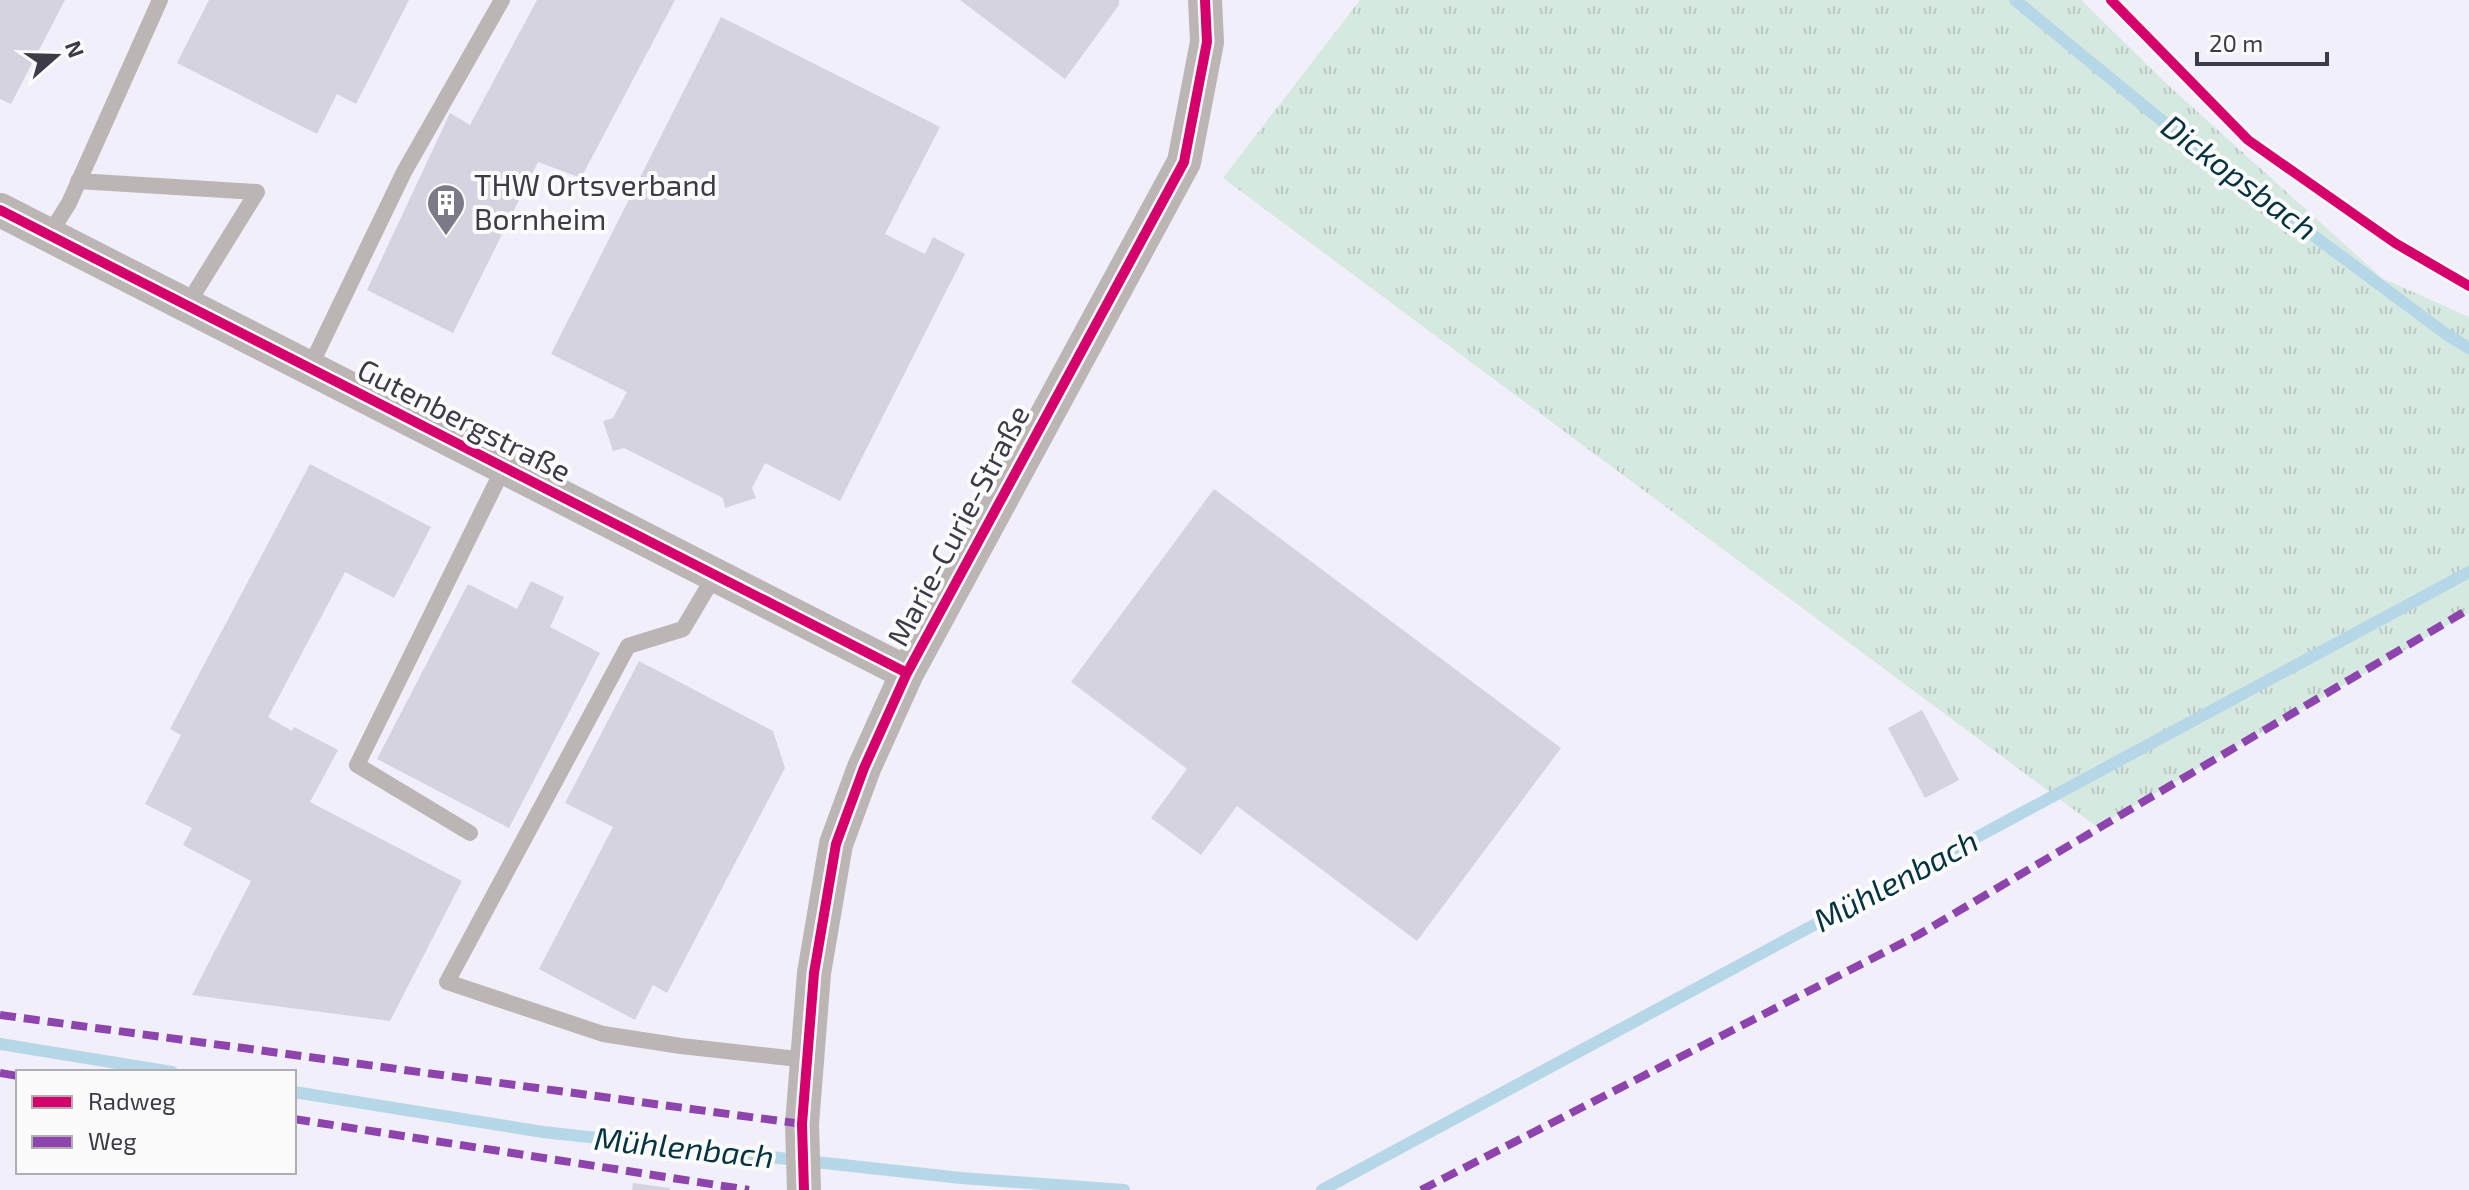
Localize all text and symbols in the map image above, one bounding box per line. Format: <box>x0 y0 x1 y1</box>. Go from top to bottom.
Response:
north arrow <box>16 16 96 96</box>
scale bar <box>2197 16 2327 66</box>
text: 20 m <box>2209 28 2263 57</box>
text: N <box>61 37 91 61</box>
water label: Dickopsbach <box>2155 106 2325 248</box>
place label: THW Ortsverband Bornheim <box>474 166 717 236</box>
building icon: THW Ortsverband Bornheim <box>425 182 467 237</box>
street label: Gutenbergstraße <box>352 350 577 488</box>
street label: Marie-Curie-Straße <box>879 398 1036 652</box>
water label: Mühlenbach <box>1807 820 1984 938</box>
legend <box>16 1070 296 1174</box>
text: Radweg <box>88 1086 176 1115</box>
water label: Mühlenbach <box>593 1118 776 1174</box>
text: Weg <box>88 1126 137 1155</box>

